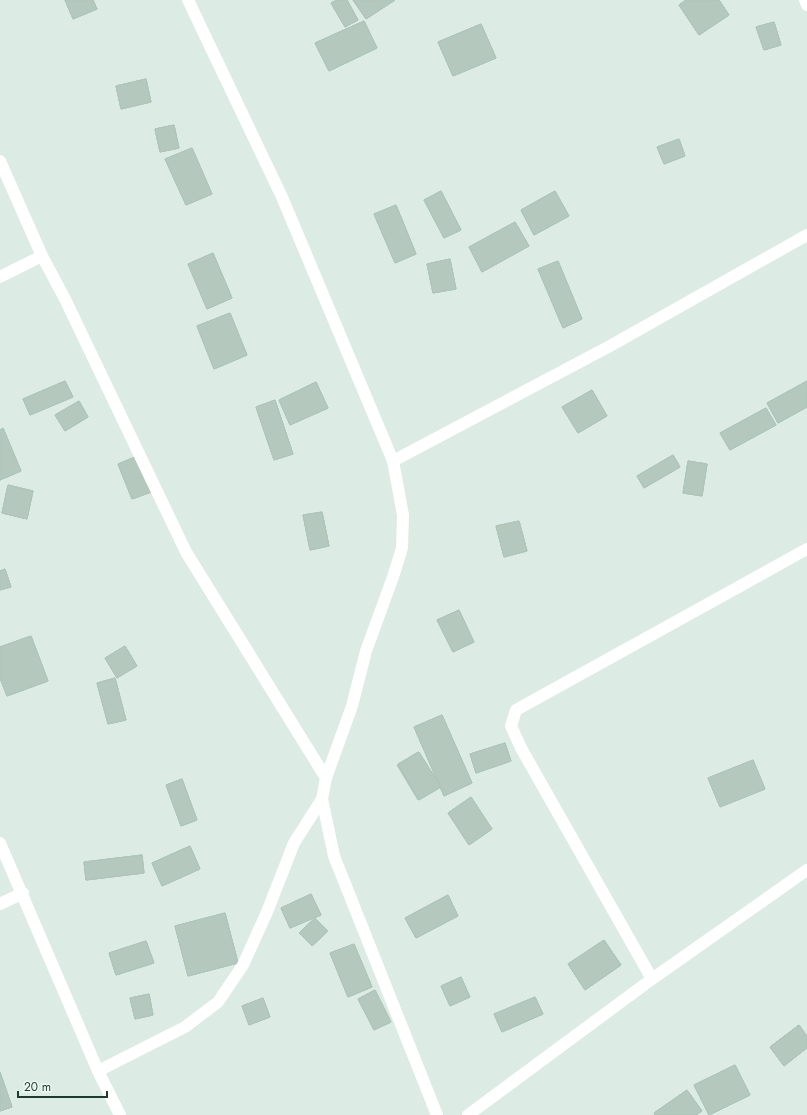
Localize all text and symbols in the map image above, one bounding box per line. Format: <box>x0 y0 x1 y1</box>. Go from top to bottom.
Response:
scale bar <box>18 1073 107 1099</box>
text: 20 m <box>24 1078 51 1096</box>

